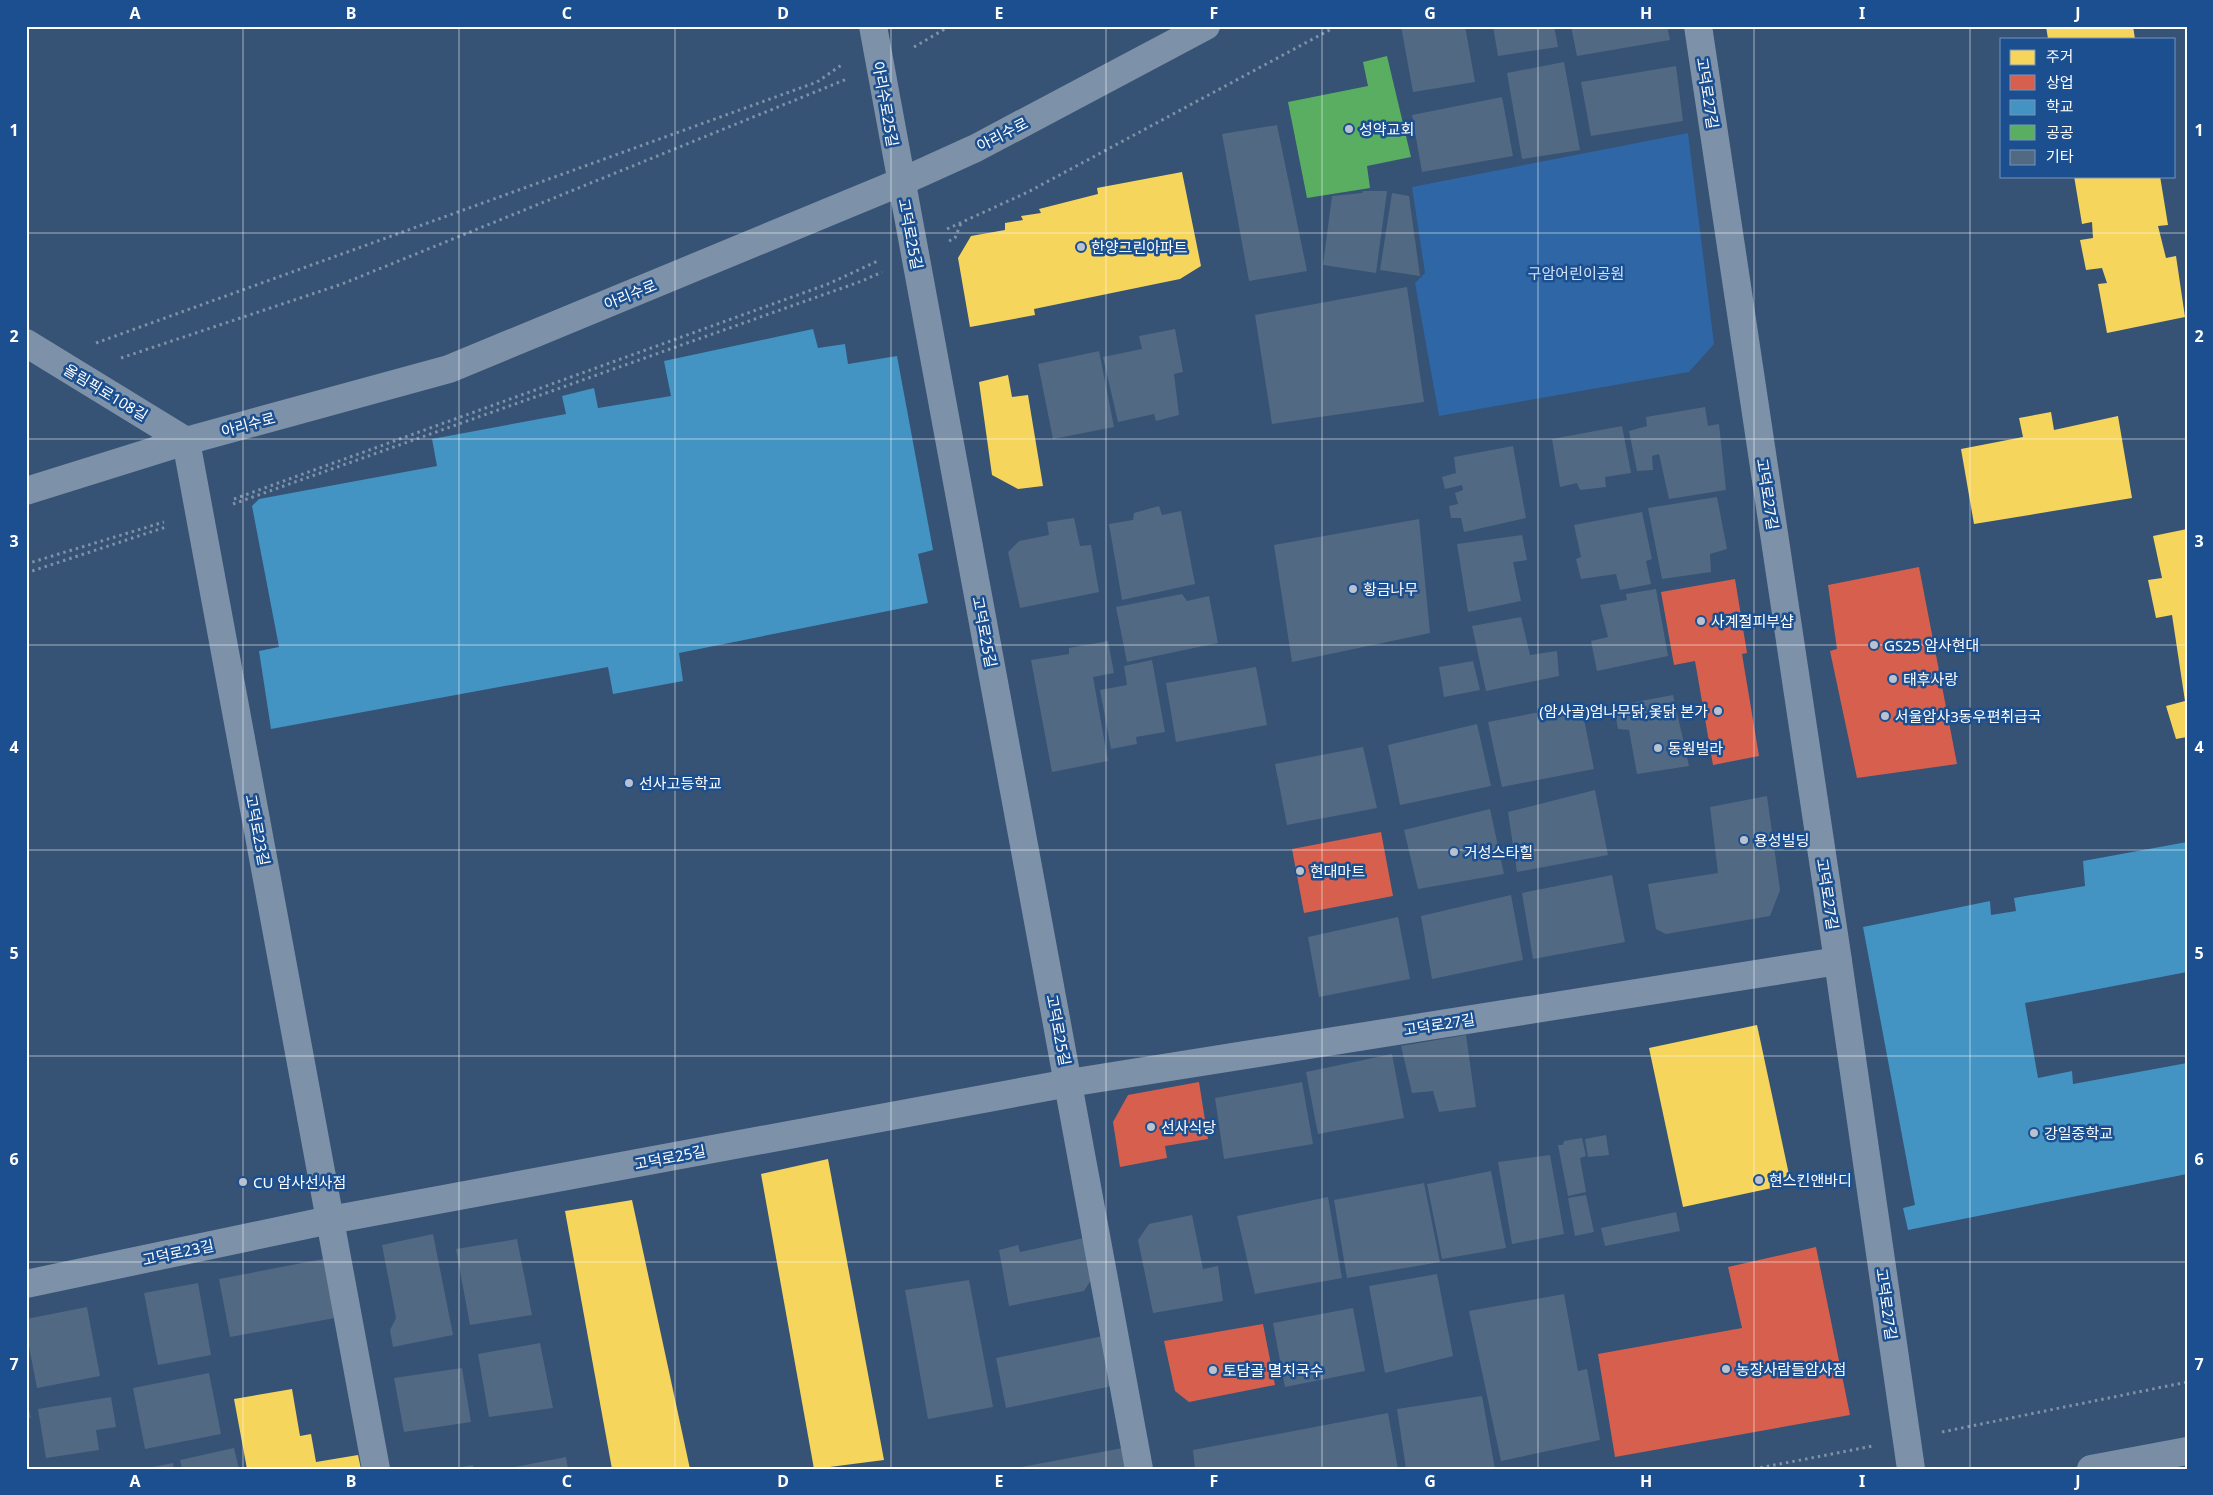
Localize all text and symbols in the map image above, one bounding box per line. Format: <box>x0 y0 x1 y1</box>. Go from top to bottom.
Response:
text: A <box>129 2 141 24</box>
text: B <box>346 2 356 24</box>
text: C <box>562 2 572 24</box>
text: D <box>777 2 789 24</box>
text: E <box>995 2 1004 24</box>
text: F <box>1210 2 1218 24</box>
text: G <box>1424 2 1436 24</box>
text: H <box>1640 2 1652 24</box>
text: I <box>1859 2 1865 24</box>
text: J <box>2073 2 2081 24</box>
legend <box>2000 38 2176 178</box>
text: 주거 <box>2046 46 2074 66</box>
street label: 고덕로27길 <box>1692 56 1724 130</box>
street label: 아리수로25길 <box>869 60 903 148</box>
text: 상업 <box>2046 72 2074 92</box>
text: 학교 <box>2046 96 2074 116</box>
street label: 아리수로 <box>973 113 1031 155</box>
text: 1 <box>9 119 19 141</box>
place label: 성약교회 <box>1359 119 1414 139</box>
text: 1 <box>2194 119 2204 141</box>
text: 공공 <box>2046 122 2074 142</box>
marker: 성약교회 <box>1343 123 1355 135</box>
text: 기타 <box>2046 146 2074 166</box>
street label: 고덕로25길 <box>894 197 928 271</box>
place label: 한양그린아파트 <box>1091 237 1188 257</box>
marker: 한양그린아파트 <box>1075 241 1087 253</box>
park label: 구암어린이공원 <box>1528 263 1624 283</box>
street label: 아리수로 <box>601 274 659 314</box>
text: 2 <box>9 325 19 347</box>
text: 2 <box>2194 325 2204 347</box>
street label: 올림픽로108길 <box>60 359 152 425</box>
street label: 아리수로 <box>219 407 277 441</box>
street label: 고덕로27길 <box>1752 457 1784 531</box>
text: 3 <box>9 530 19 552</box>
text: 3 <box>2194 530 2204 552</box>
place label: 황금나무 <box>1363 579 1418 599</box>
marker: 황금나무 <box>1347 583 1359 595</box>
street label: 고덕로25길 <box>968 595 1002 669</box>
place label: 사계절피부샵 <box>1711 611 1794 631</box>
marker: 사계절피부샵 <box>1695 615 1707 627</box>
place label: GS25 암사현대 <box>1884 635 1979 655</box>
marker: GS25 암사현대 <box>1868 639 1880 651</box>
place label: 태후사랑 <box>1903 669 1958 689</box>
marker: 태후사랑 <box>1887 673 1899 685</box>
place label: (암사골)엄나무닭,옻닭 본가 <box>1539 701 1708 721</box>
marker: (암사골)엄나무닭,옻닭 본가 <box>1712 705 1724 717</box>
place label: 서울암사3동우편취급국 <box>1895 706 2042 726</box>
marker: 서울암사3동우편취급국 <box>1879 710 1891 722</box>
text: 4 <box>9 736 19 758</box>
text: 4 <box>2194 736 2204 758</box>
place label: 동원빌라 <box>1668 738 1723 758</box>
marker: 동원빌라 <box>1652 742 1664 754</box>
place label: 선사고등학교 <box>639 773 722 793</box>
marker: 선사고등학교 <box>623 777 635 789</box>
street label: 고덕로23길 <box>241 793 275 867</box>
place label: 용성빌딩 <box>1754 830 1809 850</box>
marker: 용성빌딩 <box>1738 834 1750 846</box>
place label: 거성스타힐 <box>1464 842 1533 862</box>
marker: 거성스타힐 <box>1448 846 1460 858</box>
street label: 고덕로27길 <box>1812 857 1844 931</box>
place label: 현대마트 <box>1310 861 1365 881</box>
marker: 현대마트 <box>1294 865 1306 877</box>
text: 5 <box>9 942 19 964</box>
text: 5 <box>2194 942 2204 964</box>
street label: 고덕로25길 <box>1042 993 1076 1067</box>
street label: 고덕로27길 <box>1402 1008 1476 1040</box>
place label: 선사식당 <box>1161 1117 1216 1137</box>
marker: 선사식당 <box>1145 1121 1157 1133</box>
place label: 강일중학교 <box>2044 1123 2113 1143</box>
marker: 강일중학교 <box>2028 1127 2040 1139</box>
street label: 고덕로25길 <box>633 1140 707 1174</box>
text: 6 <box>9 1148 19 1170</box>
text: 6 <box>2194 1148 2204 1170</box>
place label: 현스킨앤바디 <box>1769 1170 1852 1190</box>
place label: CU 암사선사점 <box>253 1172 346 1192</box>
marker: 현스킨앤바디 <box>1753 1174 1765 1186</box>
marker: CU 암사선사점 <box>237 1176 249 1188</box>
street label: 고덕로23길 <box>141 1235 215 1269</box>
street label: 고덕로27길 <box>1872 1267 1902 1341</box>
text: 7 <box>9 1353 19 1375</box>
text: 7 <box>2194 1353 2204 1375</box>
place label: 농장사람들암사점 <box>1736 1359 1846 1379</box>
place label: 토담골 멸치국수 <box>1223 1360 1324 1380</box>
marker: 농장사람들암사점 <box>1720 1363 1732 1375</box>
marker: 토담골 멸치국수 <box>1207 1364 1219 1376</box>
text: A <box>129 1470 141 1492</box>
text: B <box>346 1470 356 1492</box>
text: C <box>562 1470 572 1492</box>
text: D <box>777 1470 789 1492</box>
text: E <box>995 1470 1004 1492</box>
text: F <box>1210 1470 1218 1492</box>
text: G <box>1424 1470 1436 1492</box>
text: H <box>1640 1470 1652 1492</box>
text: I <box>1859 1470 1865 1492</box>
text: J <box>2073 1470 2081 1492</box>

